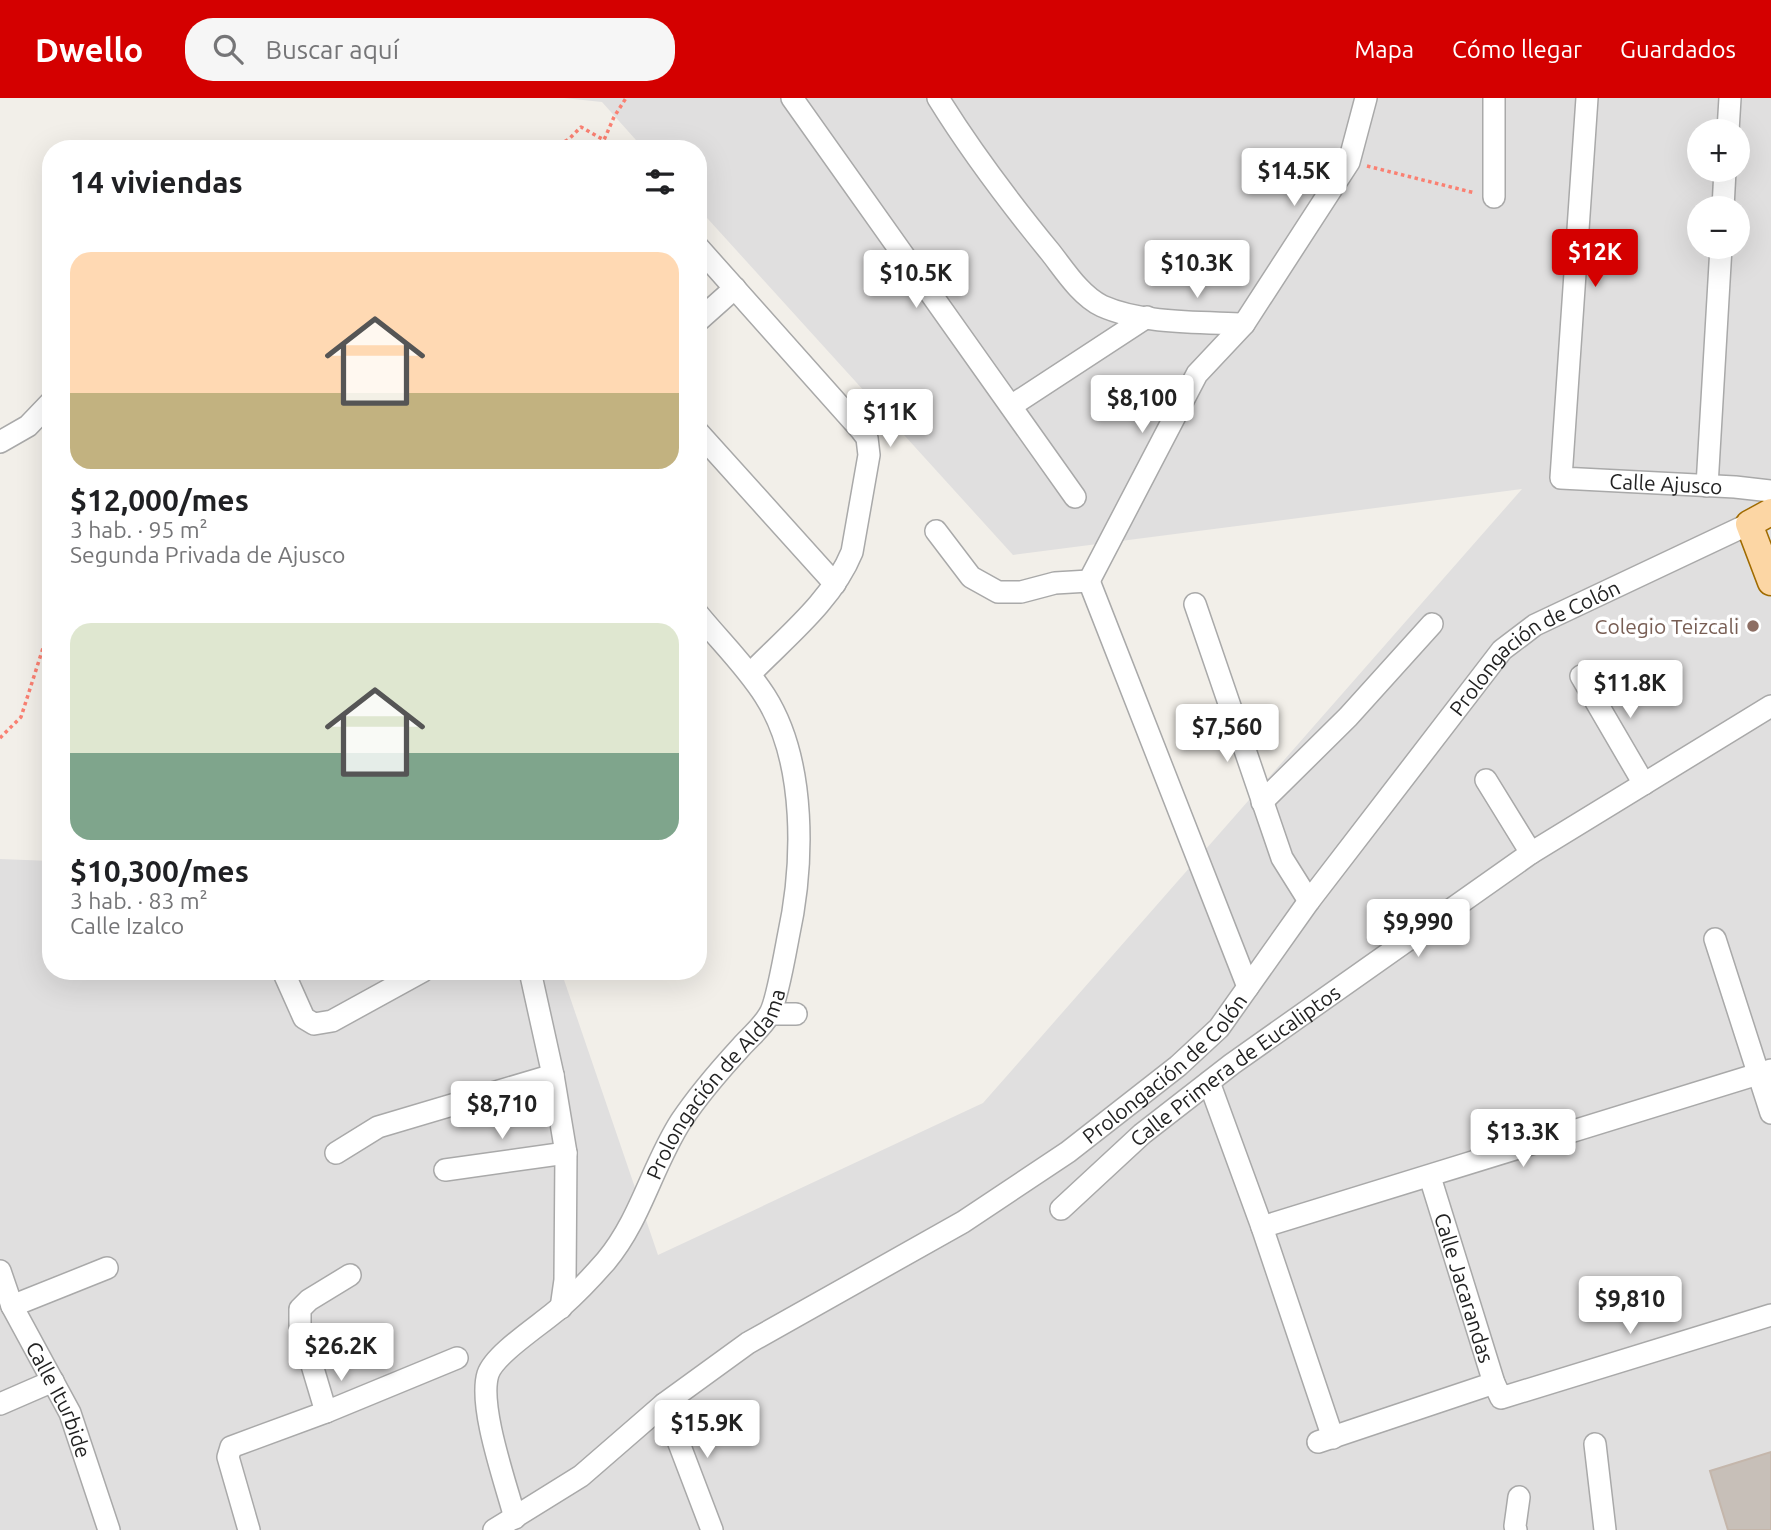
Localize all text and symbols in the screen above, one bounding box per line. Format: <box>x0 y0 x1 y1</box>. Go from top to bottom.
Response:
search box <box>185 18 675 81</box>
icon: search <box>209 30 247 68</box>
text: Dwello <box>35 31 143 68</box>
text: Buscar aquí <box>265 35 399 64</box>
text: Mapa <box>1354 36 1414 63</box>
text: Cómo llegar <box>1452 36 1582 63</box>
text: Guardados <box>1620 36 1736 63</box>
map controls <box>1687 119 1750 259</box>
button: + <box>1687 119 1750 182</box>
pin: $14.5K <box>1237 148 1351 208</box>
text: $14.5K <box>1258 158 1330 183</box>
icon: filters <box>641 163 679 201</box>
text: 14 viviendas <box>70 165 243 199</box>
button: − <box>1687 196 1750 259</box>
pin: $12K <box>1554 230 1636 289</box>
text: $12K <box>1568 239 1622 264</box>
pin: $10.3K <box>1140 240 1254 300</box>
pin: $10.5K <box>859 250 973 310</box>
text: $10.3K <box>1161 250 1233 275</box>
text: $10.5K <box>880 260 952 285</box>
icon: home <box>312 298 438 424</box>
pin: $8,100 <box>1085 376 1199 435</box>
text: $8,100 <box>1107 385 1177 410</box>
pin: $11K <box>849 390 931 449</box>
text: $11K <box>863 399 917 424</box>
street label: Calle Ajusco <box>1609 469 1723 498</box>
text: $12,000/mes <box>70 483 249 517</box>
text: 3 hab. · 95 m² <box>70 517 208 542</box>
text: Segunda Privada de Ajusco <box>70 542 346 567</box>
street label: Prolongación de Colón <box>1444 575 1624 720</box>
place label: Colegio Teizcali <box>1595 614 1739 638</box>
marker: Colegio Teizcali <box>1745 618 1761 634</box>
pin: $11.8K <box>1573 660 1687 720</box>
icon: home <box>312 669 438 795</box>
text: $11.8K <box>1594 670 1666 695</box>
pin: $7,560 <box>1170 704 1284 764</box>
text: $7,560 <box>1192 714 1262 739</box>
text: $10,300/mes <box>70 854 249 888</box>
text: 3 hab. · 83 m² <box>70 888 208 913</box>
pin: $9,990 <box>1361 900 1475 959</box>
text: $9,990 <box>1383 909 1453 934</box>
text: Calle Izalco <box>70 913 184 938</box>
street label: Calle Primera de Eucaliptos <box>1125 980 1345 1151</box>
street label: Prolongación de Aldama <box>641 986 789 1183</box>
street label: Prolongación de Colón <box>1077 989 1251 1148</box>
pin: $8,710 <box>445 1082 559 1141</box>
text: $8,710 <box>467 1091 537 1116</box>
pin: $13.3K <box>1466 1110 1580 1169</box>
text: $13.3K <box>1487 1119 1559 1144</box>
street label: Calle Jacarandas <box>1430 1210 1499 1366</box>
pin: $9,810 <box>1573 1276 1687 1336</box>
text: $9,810 <box>1595 1286 1665 1311</box>
pin: $26.2K <box>284 1324 398 1383</box>
text: $26.2K <box>305 1333 377 1358</box>
street label: Calle Iturbide <box>21 1337 96 1461</box>
pin: $15.9K <box>650 1400 764 1460</box>
text: $15.9K <box>671 1410 743 1435</box>

